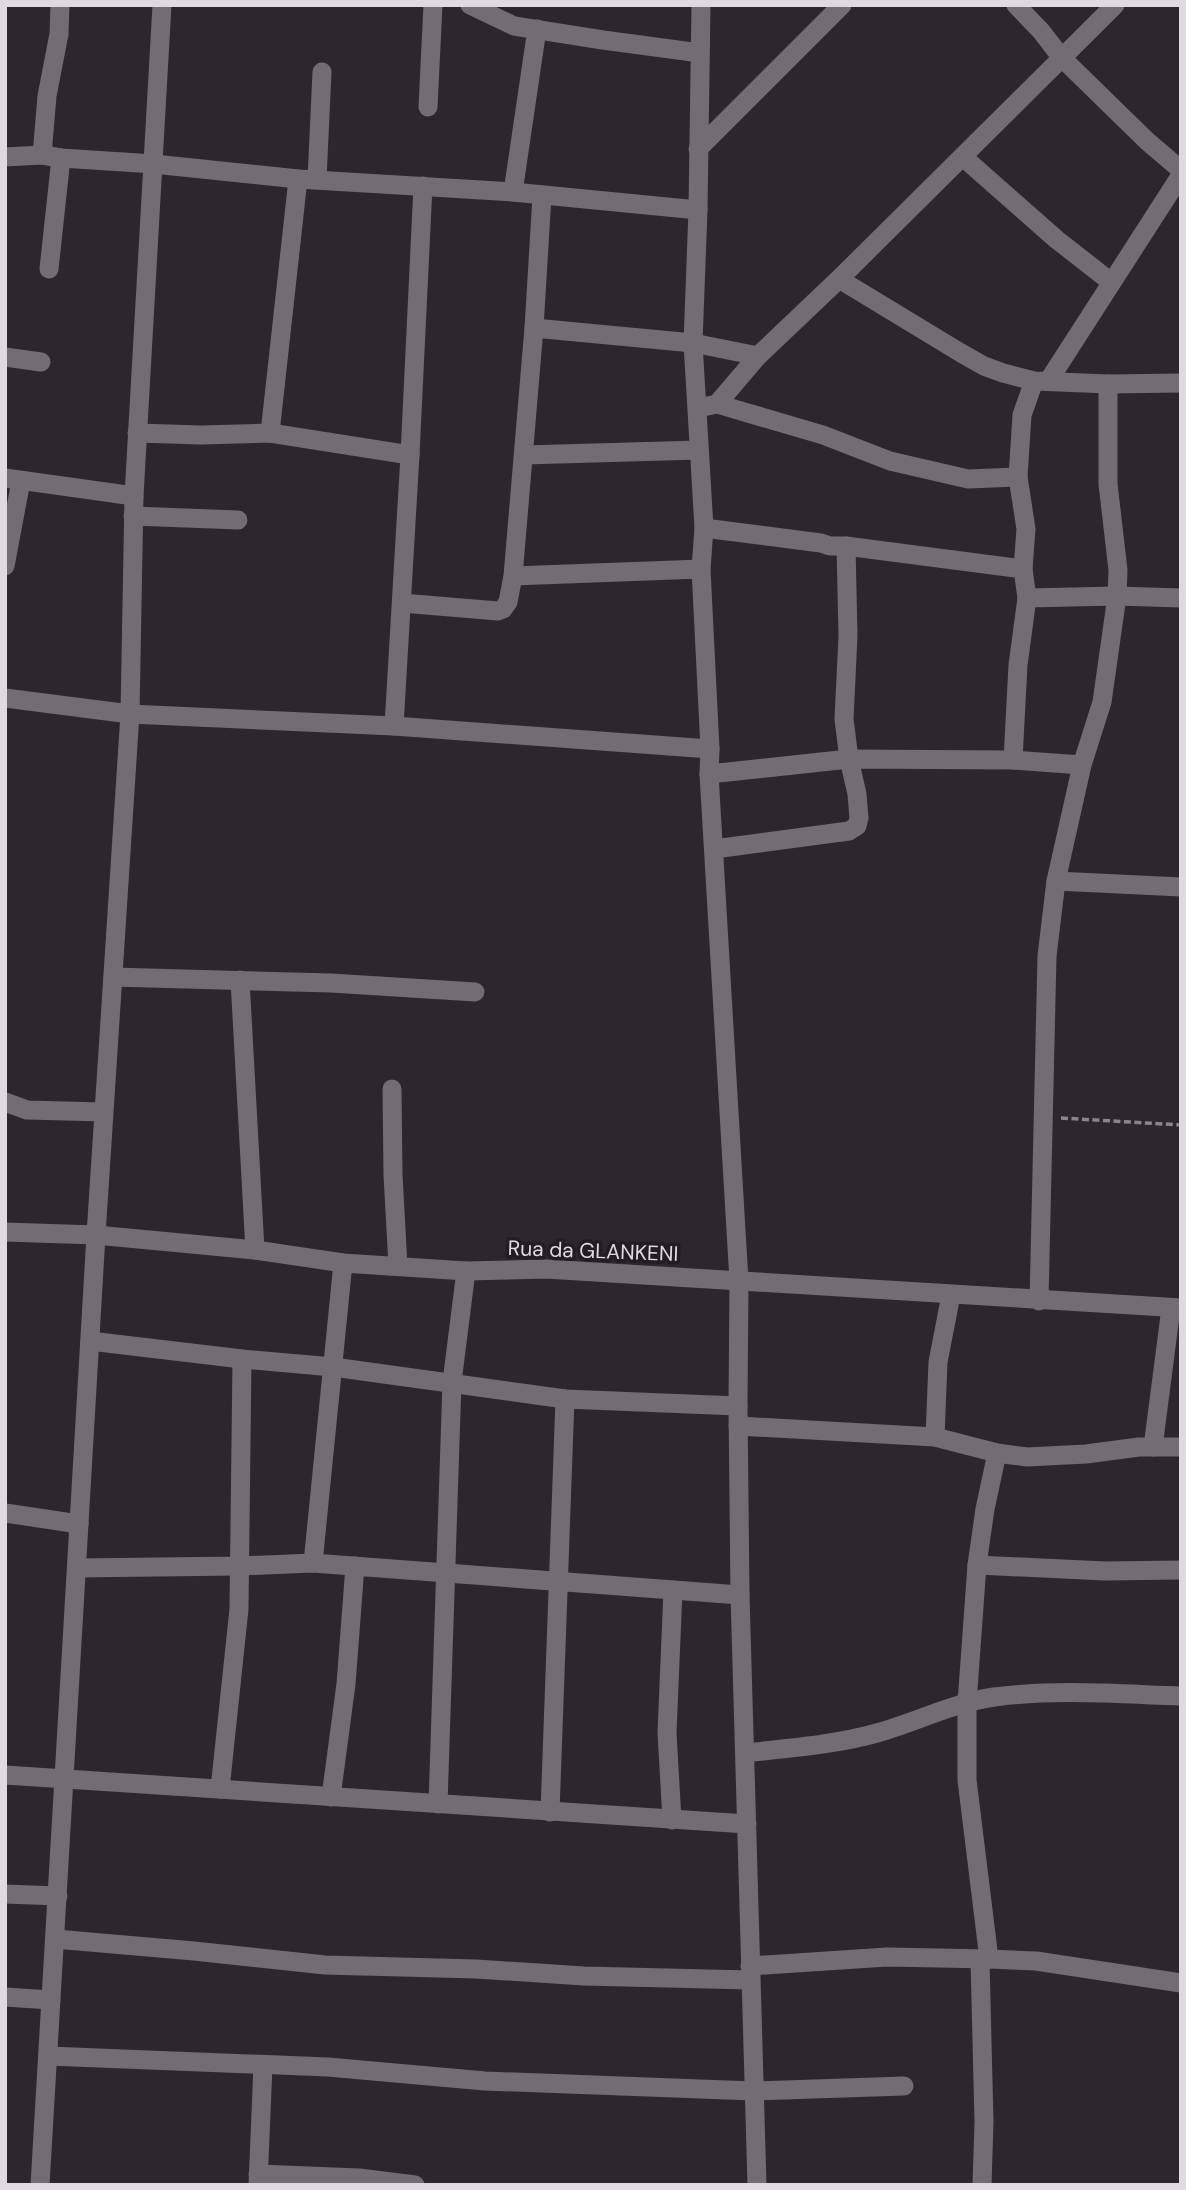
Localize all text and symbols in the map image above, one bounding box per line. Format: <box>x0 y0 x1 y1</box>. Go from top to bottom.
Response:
street label: Rua da GLANKENI <box>507 1234 679 1268</box>

